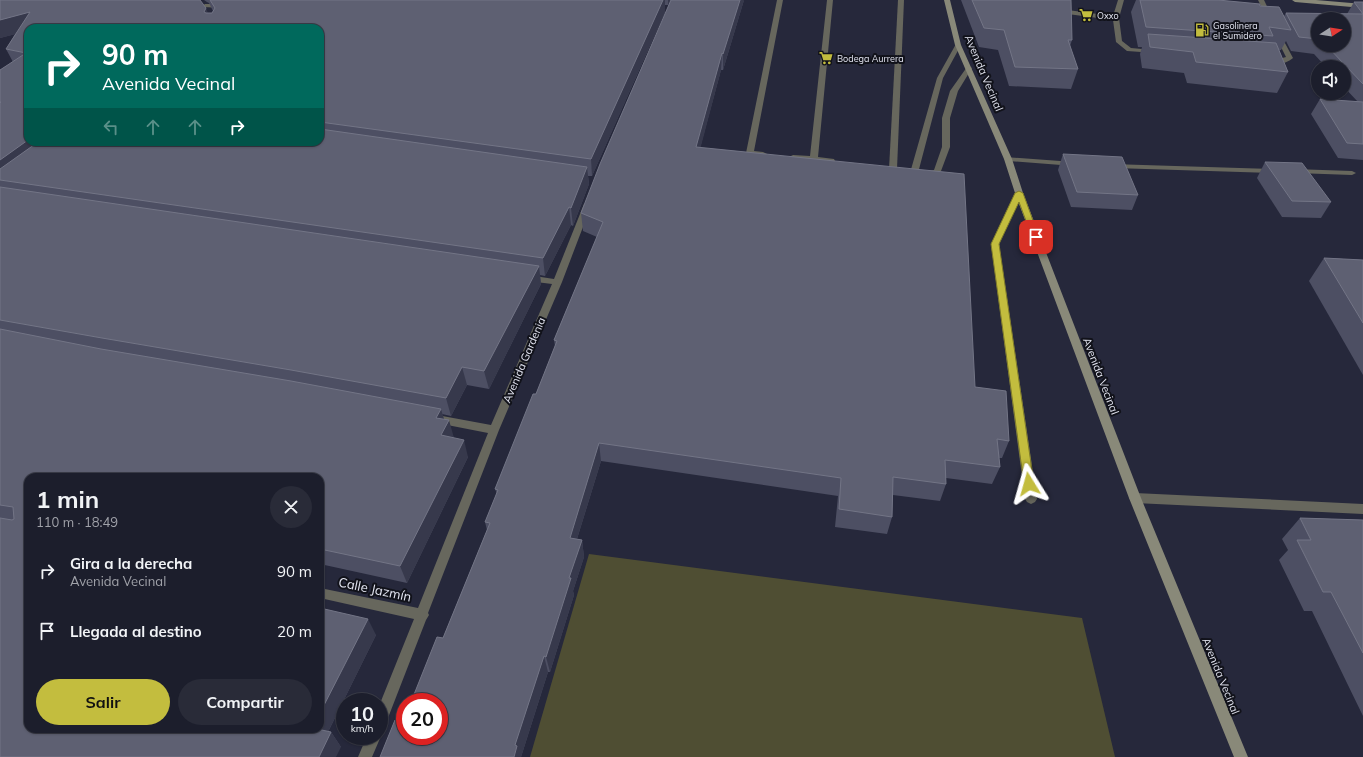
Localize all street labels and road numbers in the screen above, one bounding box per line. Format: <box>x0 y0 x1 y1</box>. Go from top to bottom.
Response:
street label: Avenida Vecinal <box>962 33 1006 113</box>
street label: Avenida Gardenia <box>500 315 548 405</box>
street label: Avenida Vecinal <box>1080 335 1122 417</box>
street label: Calle Jazmín <box>337 573 413 605</box>
street label: Avenida Vecinal <box>1199 636 1243 716</box>

